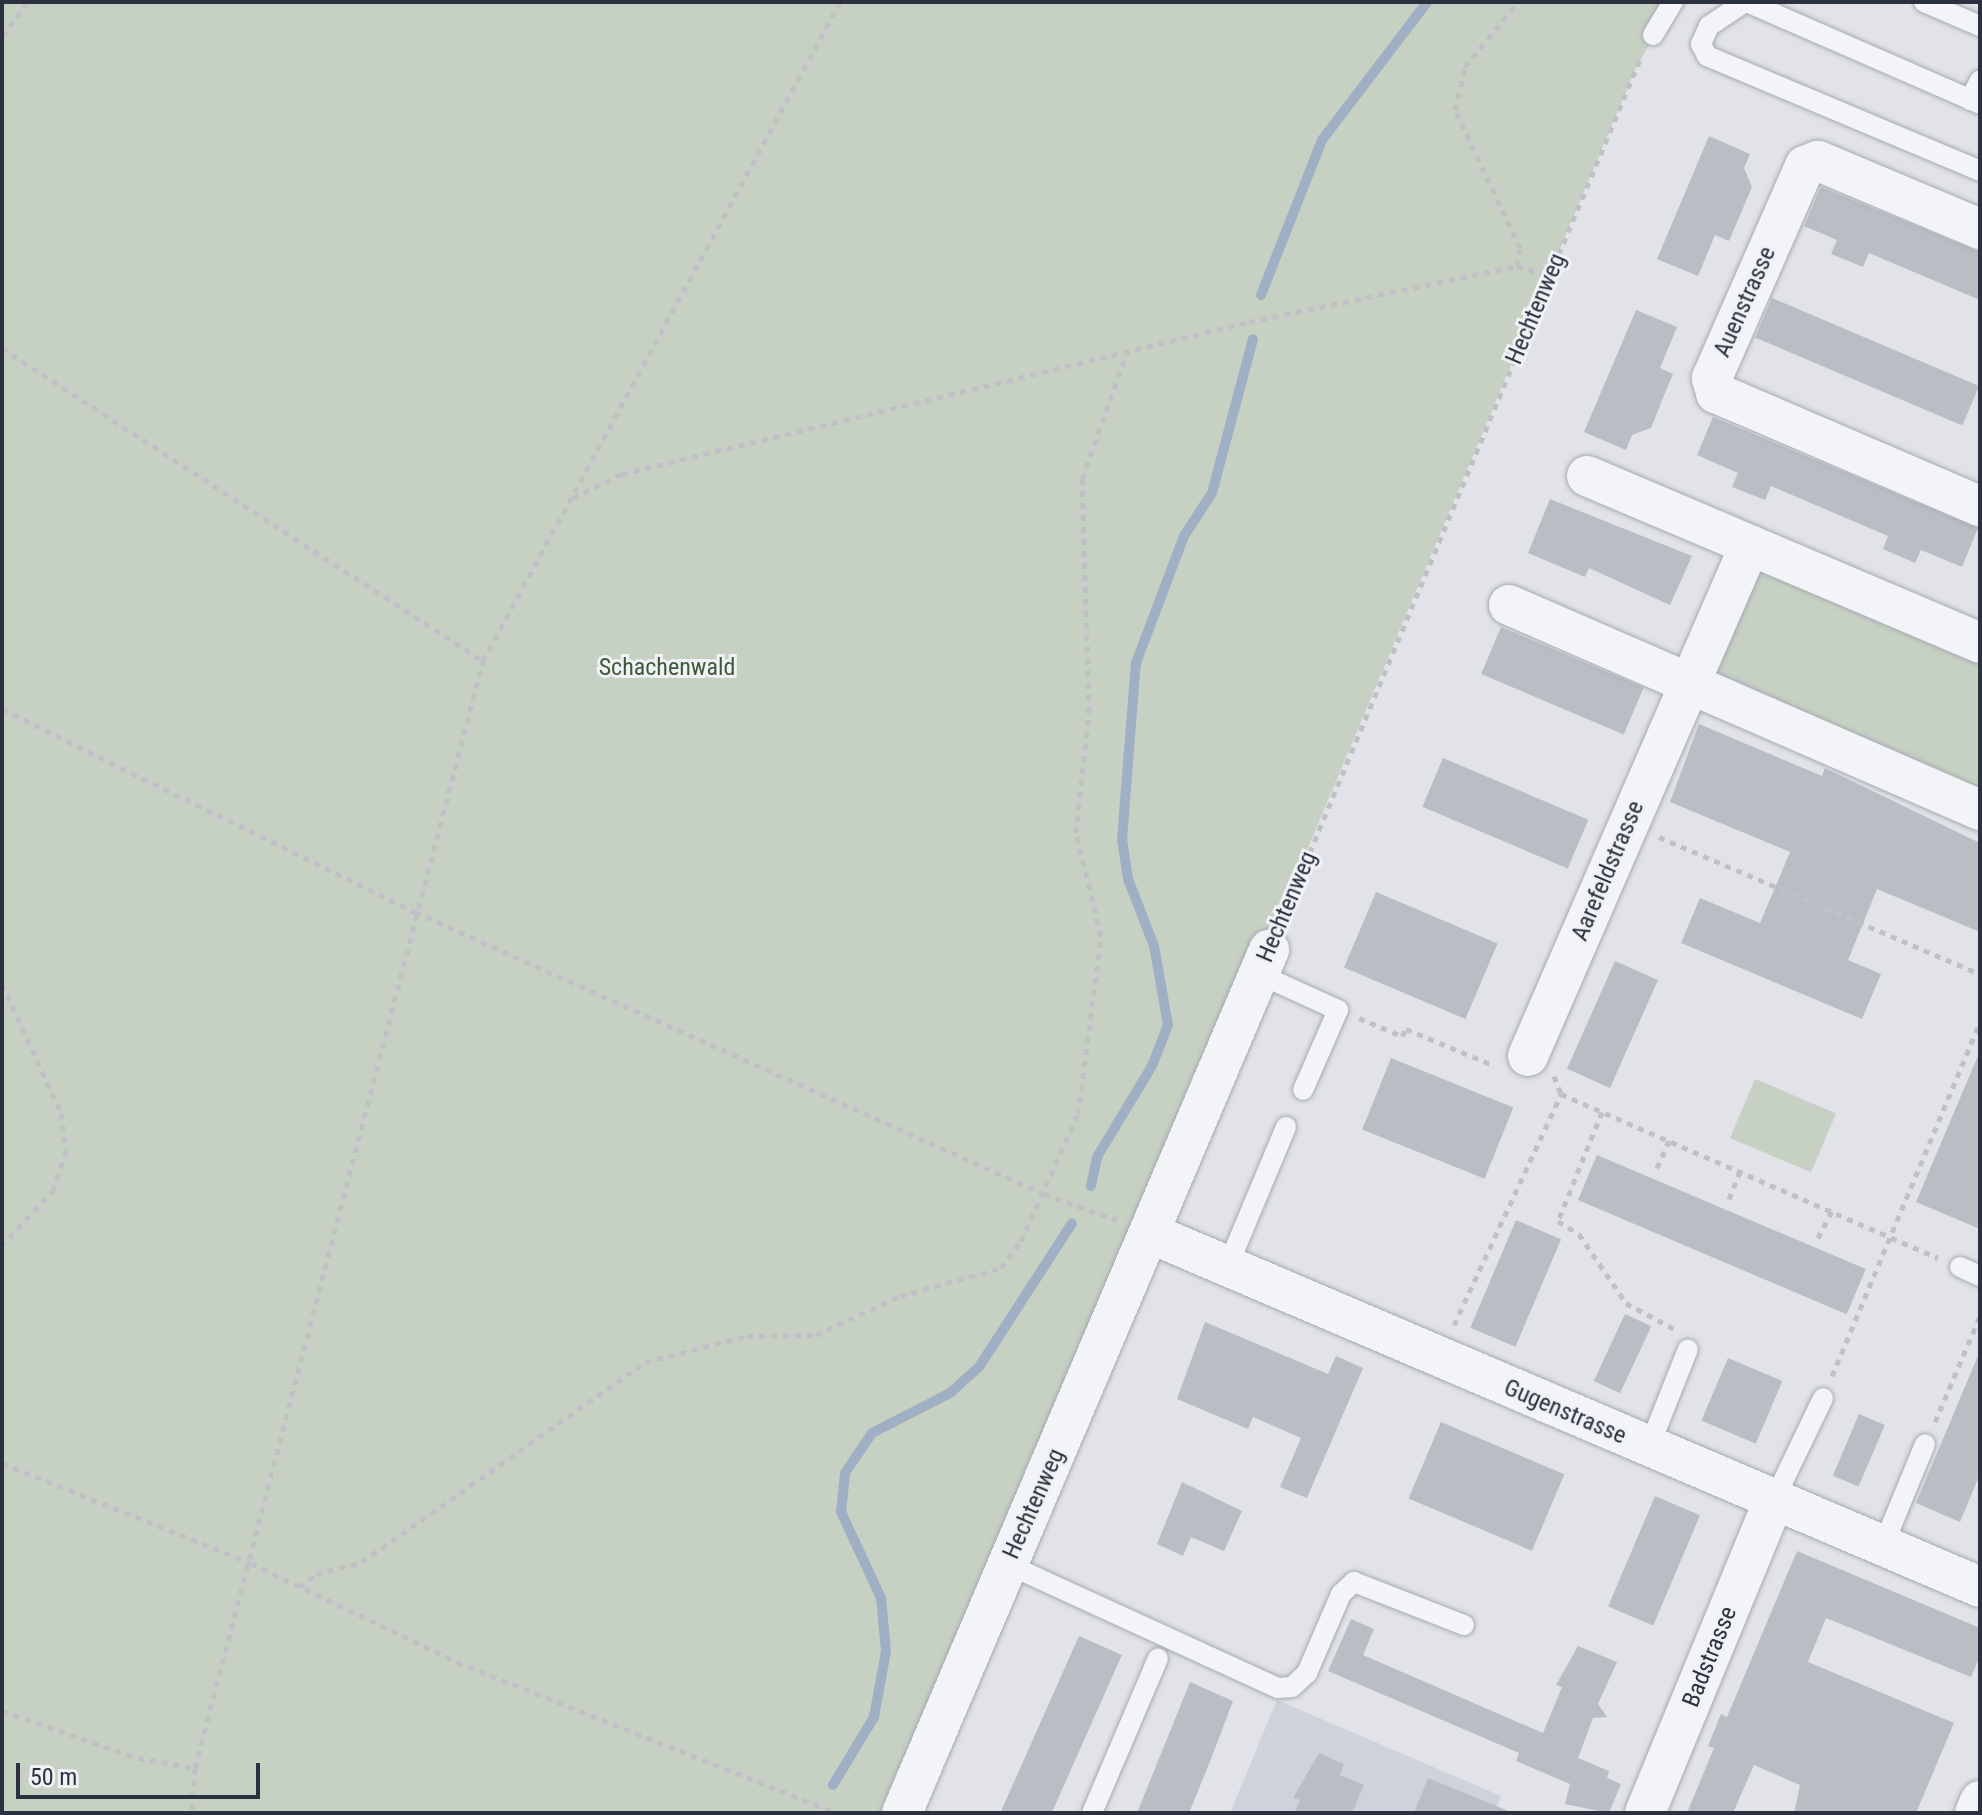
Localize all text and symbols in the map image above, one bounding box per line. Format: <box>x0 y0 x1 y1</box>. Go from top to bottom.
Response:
street label: Auenstrasse <box>1708 242 1782 362</box>
street label: Hechtenweg <box>1500 249 1572 369</box>
park label: Schachenwald <box>599 654 735 682</box>
street label: Aarefeldstrasse <box>1566 797 1650 945</box>
street label: Hechtenweg <box>1251 847 1323 967</box>
street label: Gugenstrasse <box>1500 1373 1630 1451</box>
street label: Hechtenweg <box>997 1444 1071 1564</box>
street label: Badstrasse <box>1677 1602 1743 1712</box>
scale bar <box>20 1747 264 1797</box>
text: 50 m <box>30 1763 77 1791</box>

